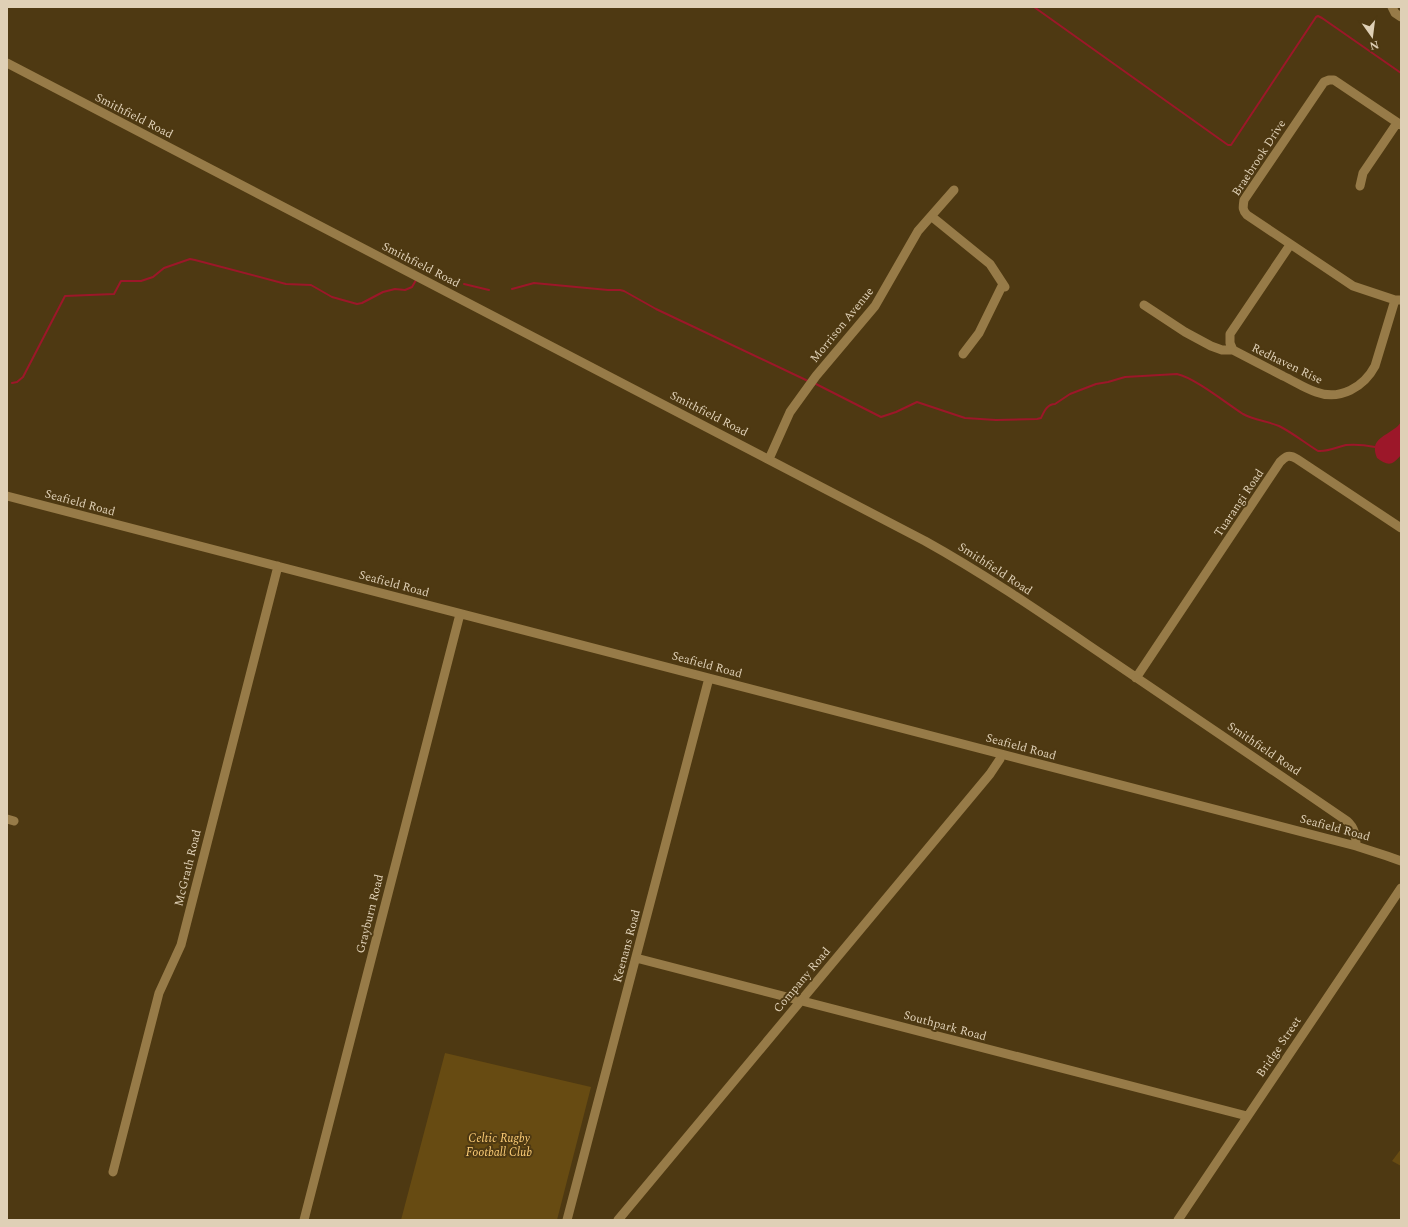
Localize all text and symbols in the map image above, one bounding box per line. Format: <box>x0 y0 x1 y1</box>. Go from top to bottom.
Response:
north arrow <box>1352 16 1392 56</box>
text: N <box>1368 36 1381 55</box>
street label: Smithfield Road <box>92 88 177 144</box>
street label: Braebrook Drive <box>1227 116 1291 200</box>
street label: Smithfield Road <box>379 237 464 293</box>
street label: Morrison Avenue <box>805 283 879 367</box>
street label: Redhaven Rise <box>1248 338 1326 390</box>
street label: Smithfield Road <box>667 386 752 442</box>
street label: Tuarangi Road <box>1209 465 1269 541</box>
street label: Seafield Road <box>43 484 118 522</box>
street label: Smithfield Road <box>954 538 1036 600</box>
street label: Seafield Road <box>357 565 432 603</box>
street label: Seafield Road <box>670 646 745 684</box>
street label: Smithfield Road <box>1223 717 1305 781</box>
street label: Seafield Road <box>984 728 1059 766</box>
street label: Seafield Road <box>1298 809 1373 847</box>
street label: McGrath Road <box>169 827 207 908</box>
street label: Grayburn Road <box>351 872 389 956</box>
street label: Keenans Road <box>608 907 646 985</box>
street label: Company Road <box>769 943 835 1017</box>
street label: Southpark Road <box>901 1006 989 1046</box>
street label: Bridge Street <box>1252 1013 1306 1081</box>
park label: Celtic Rugby Football Club <box>466 1129 532 1162</box>

